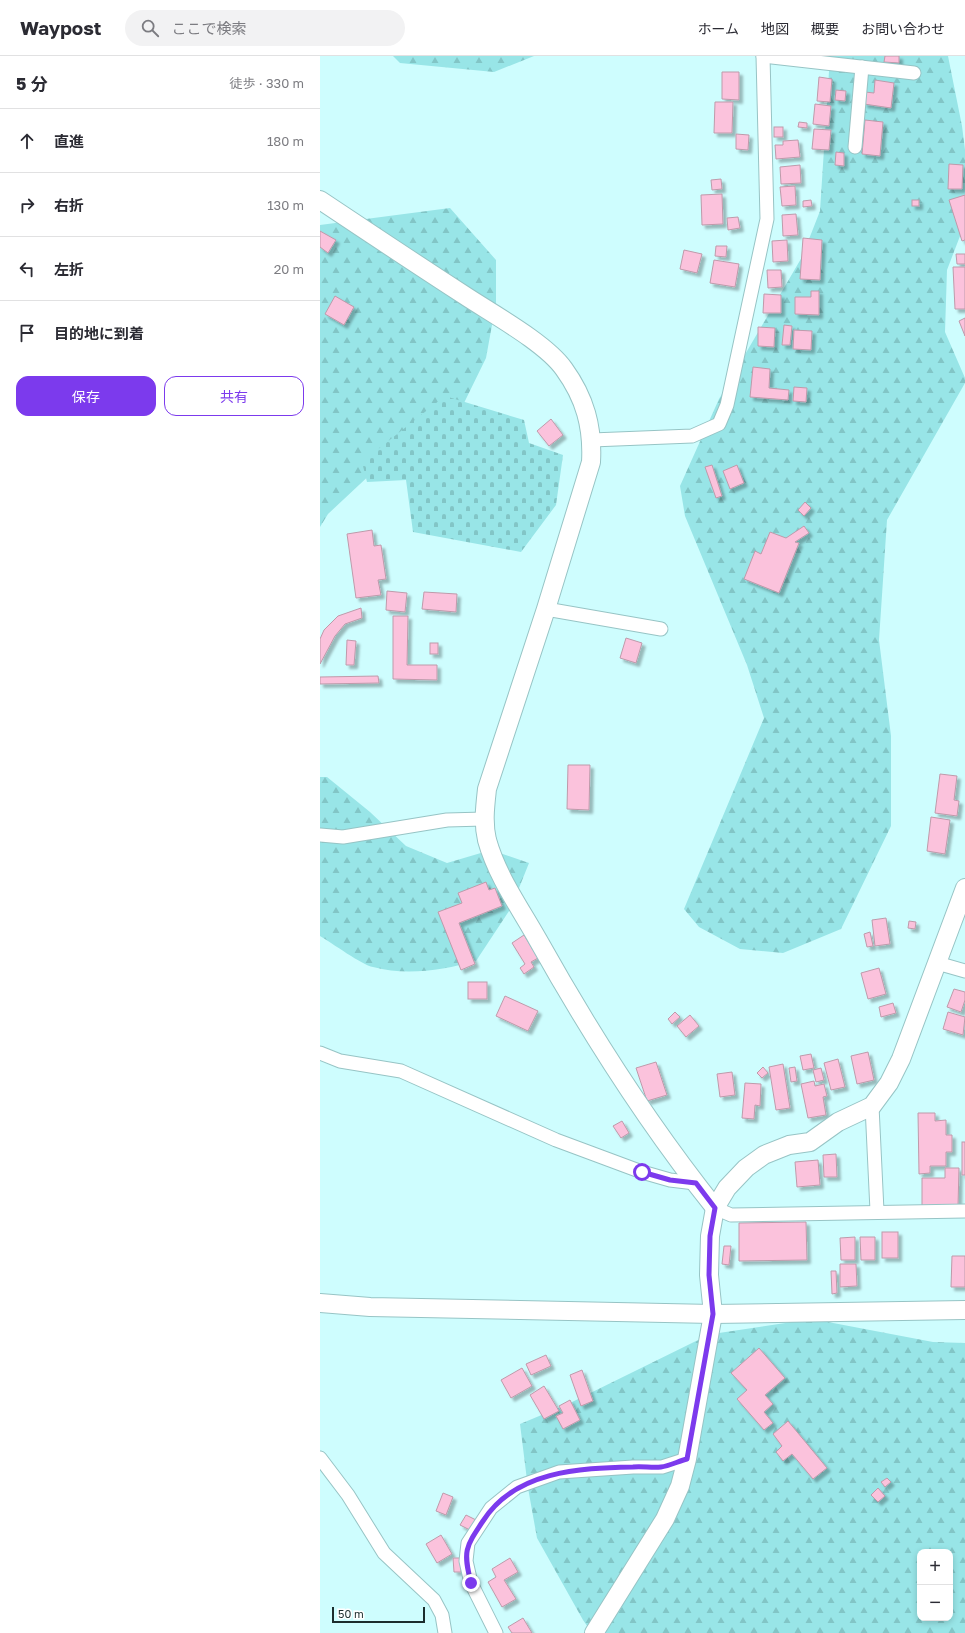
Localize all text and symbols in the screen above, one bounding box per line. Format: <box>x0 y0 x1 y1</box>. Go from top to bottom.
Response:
search box <box>125 10 405 46</box>
text: Waypost <box>20 16 101 39</box>
icon: search <box>139 17 161 39</box>
text: ここで検索 <box>171 19 246 37</box>
text: ホーム <box>697 20 739 37</box>
text: 地図 <box>761 20 789 37</box>
text: 概要 <box>811 20 839 37</box>
text: お問い合わせ <box>861 20 945 37</box>
text: 5 分 <box>16 73 48 94</box>
text: 徒歩 · 330 m <box>230 75 304 91</box>
icon: ahead <box>16 130 38 152</box>
text: 直進 <box>54 132 84 150</box>
text: 180 m <box>267 133 304 149</box>
icon: right <box>16 194 38 216</box>
text: 右折 <box>54 196 84 214</box>
text: 130 m <box>267 197 304 213</box>
icon: left <box>16 258 38 280</box>
text: 左折 <box>54 260 84 278</box>
text: 20 m <box>274 261 304 277</box>
icon: arrive <box>16 322 38 344</box>
text: 目的地に到着 <box>54 324 144 342</box>
button: 保存 <box>16 376 156 416</box>
button: 共有 <box>164 376 304 416</box>
route start <box>633 1163 651 1181</box>
map controls <box>917 1549 953 1621</box>
button: + <box>917 1549 953 1585</box>
route end <box>462 1574 480 1592</box>
button: − <box>917 1585 953 1621</box>
scale bar <box>332 1605 425 1624</box>
text: 50 m <box>338 1607 364 1620</box>

